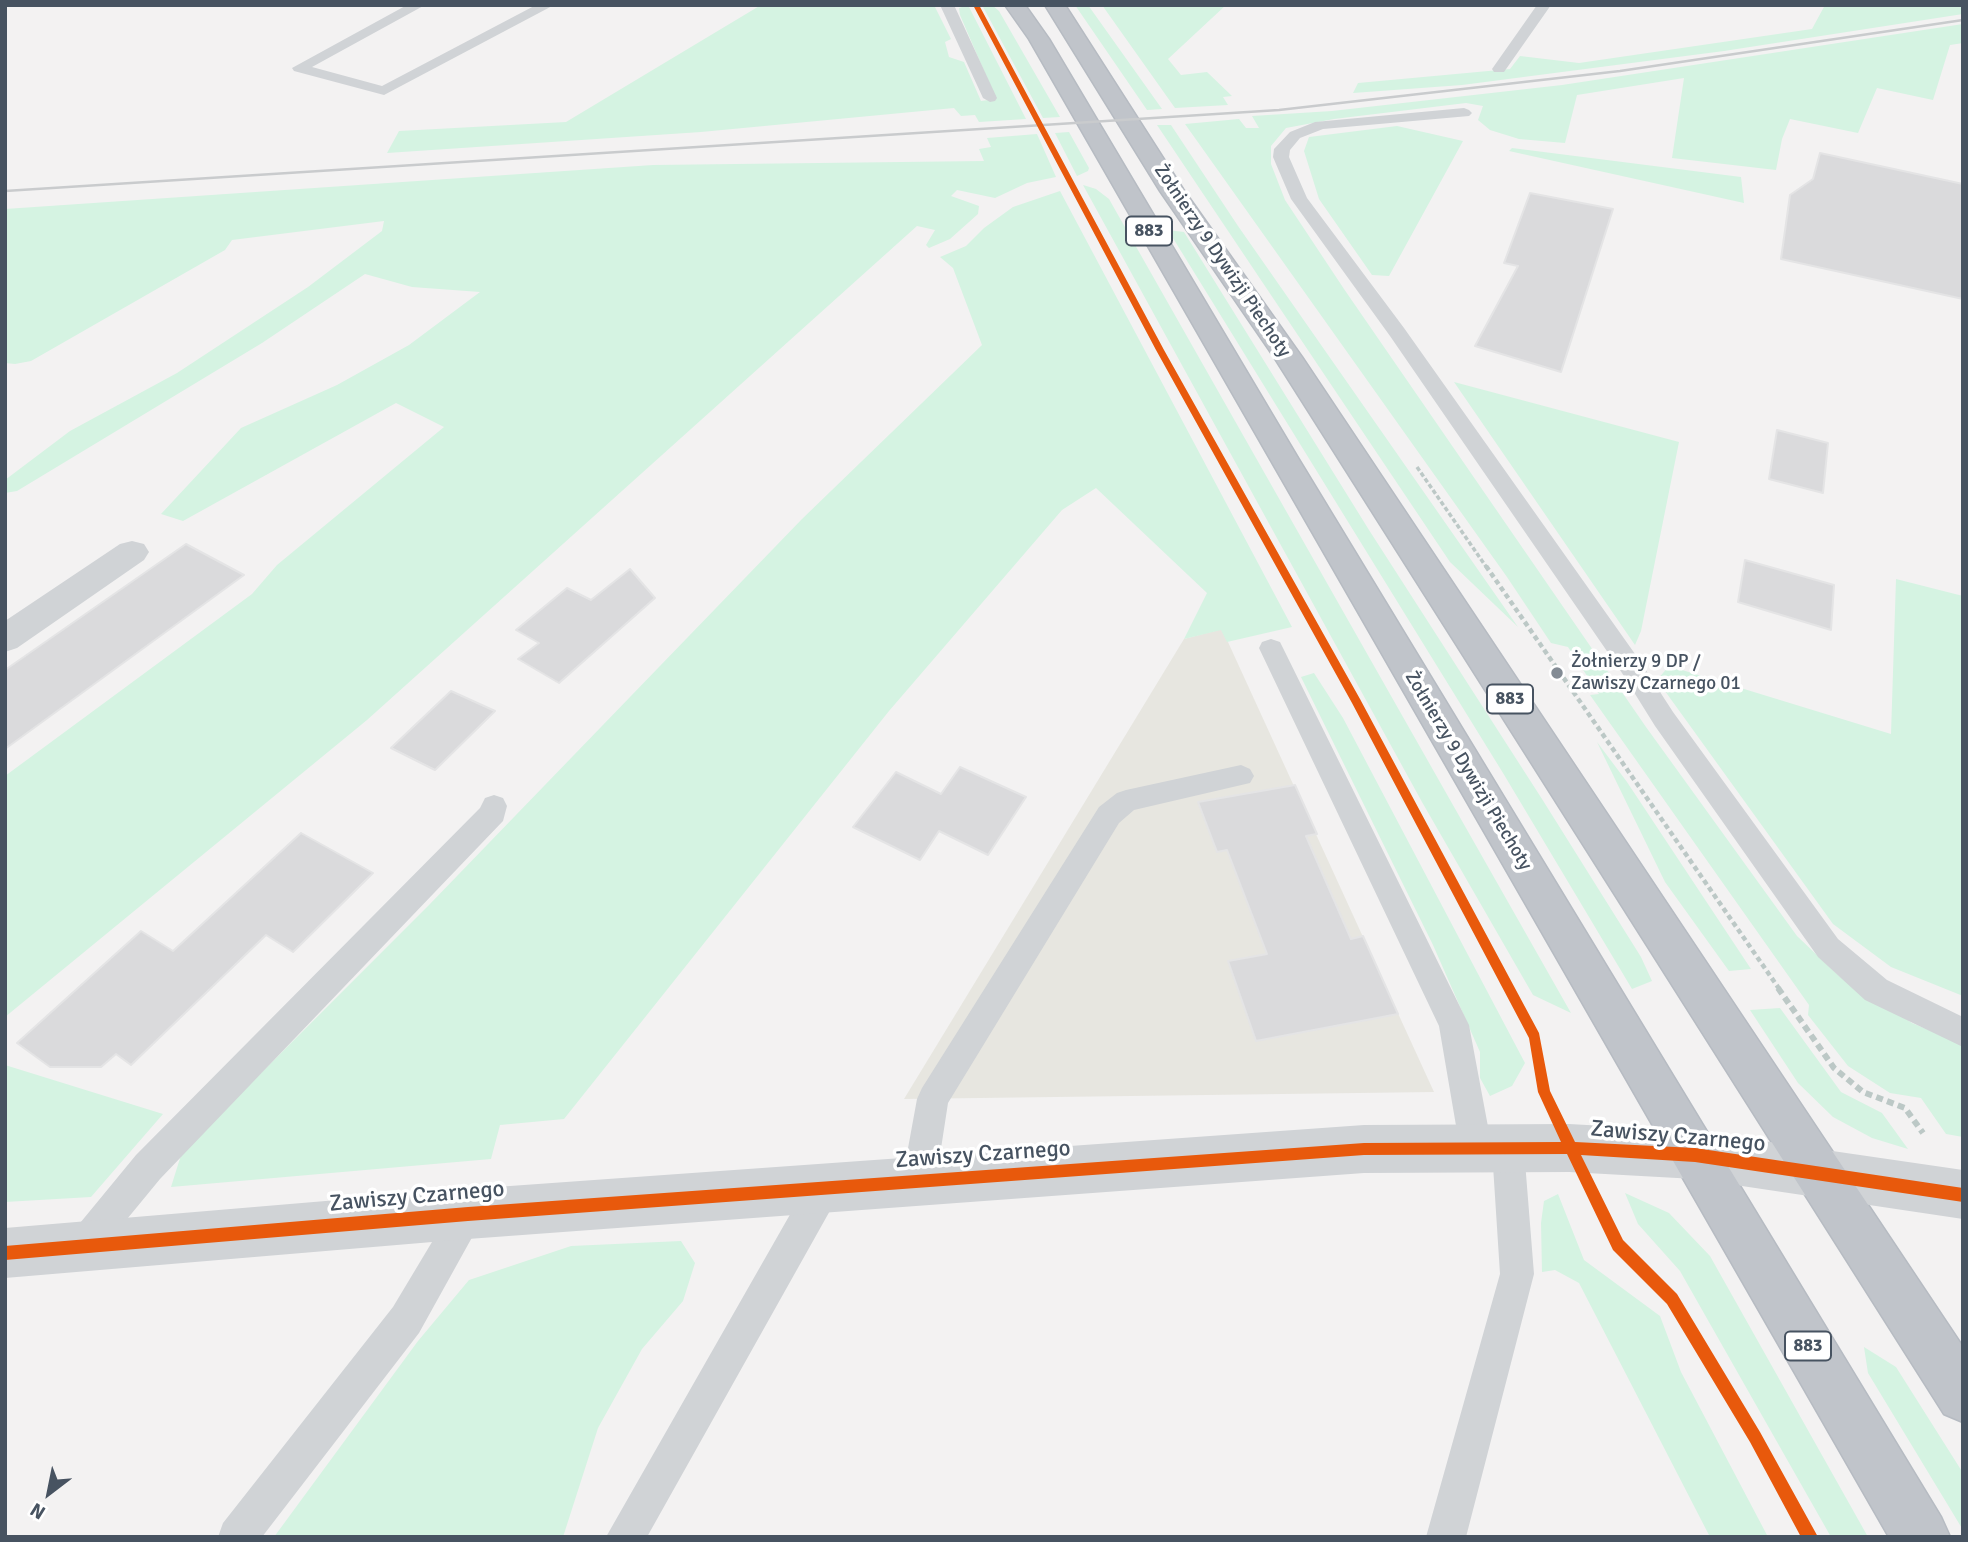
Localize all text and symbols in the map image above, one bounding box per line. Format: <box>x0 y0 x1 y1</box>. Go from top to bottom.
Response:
street label: Żołnierzy 9 Dywizji Piechoty <box>1149 160 1295 362</box>
road number: 883 <box>1126 216 1172 246</box>
place label: Żołnierzy 9 DP / Zawiszy Czarnego 01 <box>1571 651 1741 695</box>
marker: Żołnierzy 9 DP / Zawiszy Czarnego 01 <box>1549 665 1565 681</box>
street label: Żołnierzy 9 Dywizji Piechoty <box>1400 667 1536 875</box>
road number: 883 <box>1487 684 1533 714</box>
street label: Zawiszy Czarnego <box>1589 1116 1767 1158</box>
street label: Zawiszy Czarnego <box>894 1135 1072 1175</box>
street label: Zawiszy Czarnego <box>328 1176 506 1218</box>
road number: 883 <box>1785 1331 1831 1360</box>
north arrow <box>14 1458 84 1528</box>
text: N <box>26 1497 50 1524</box>

